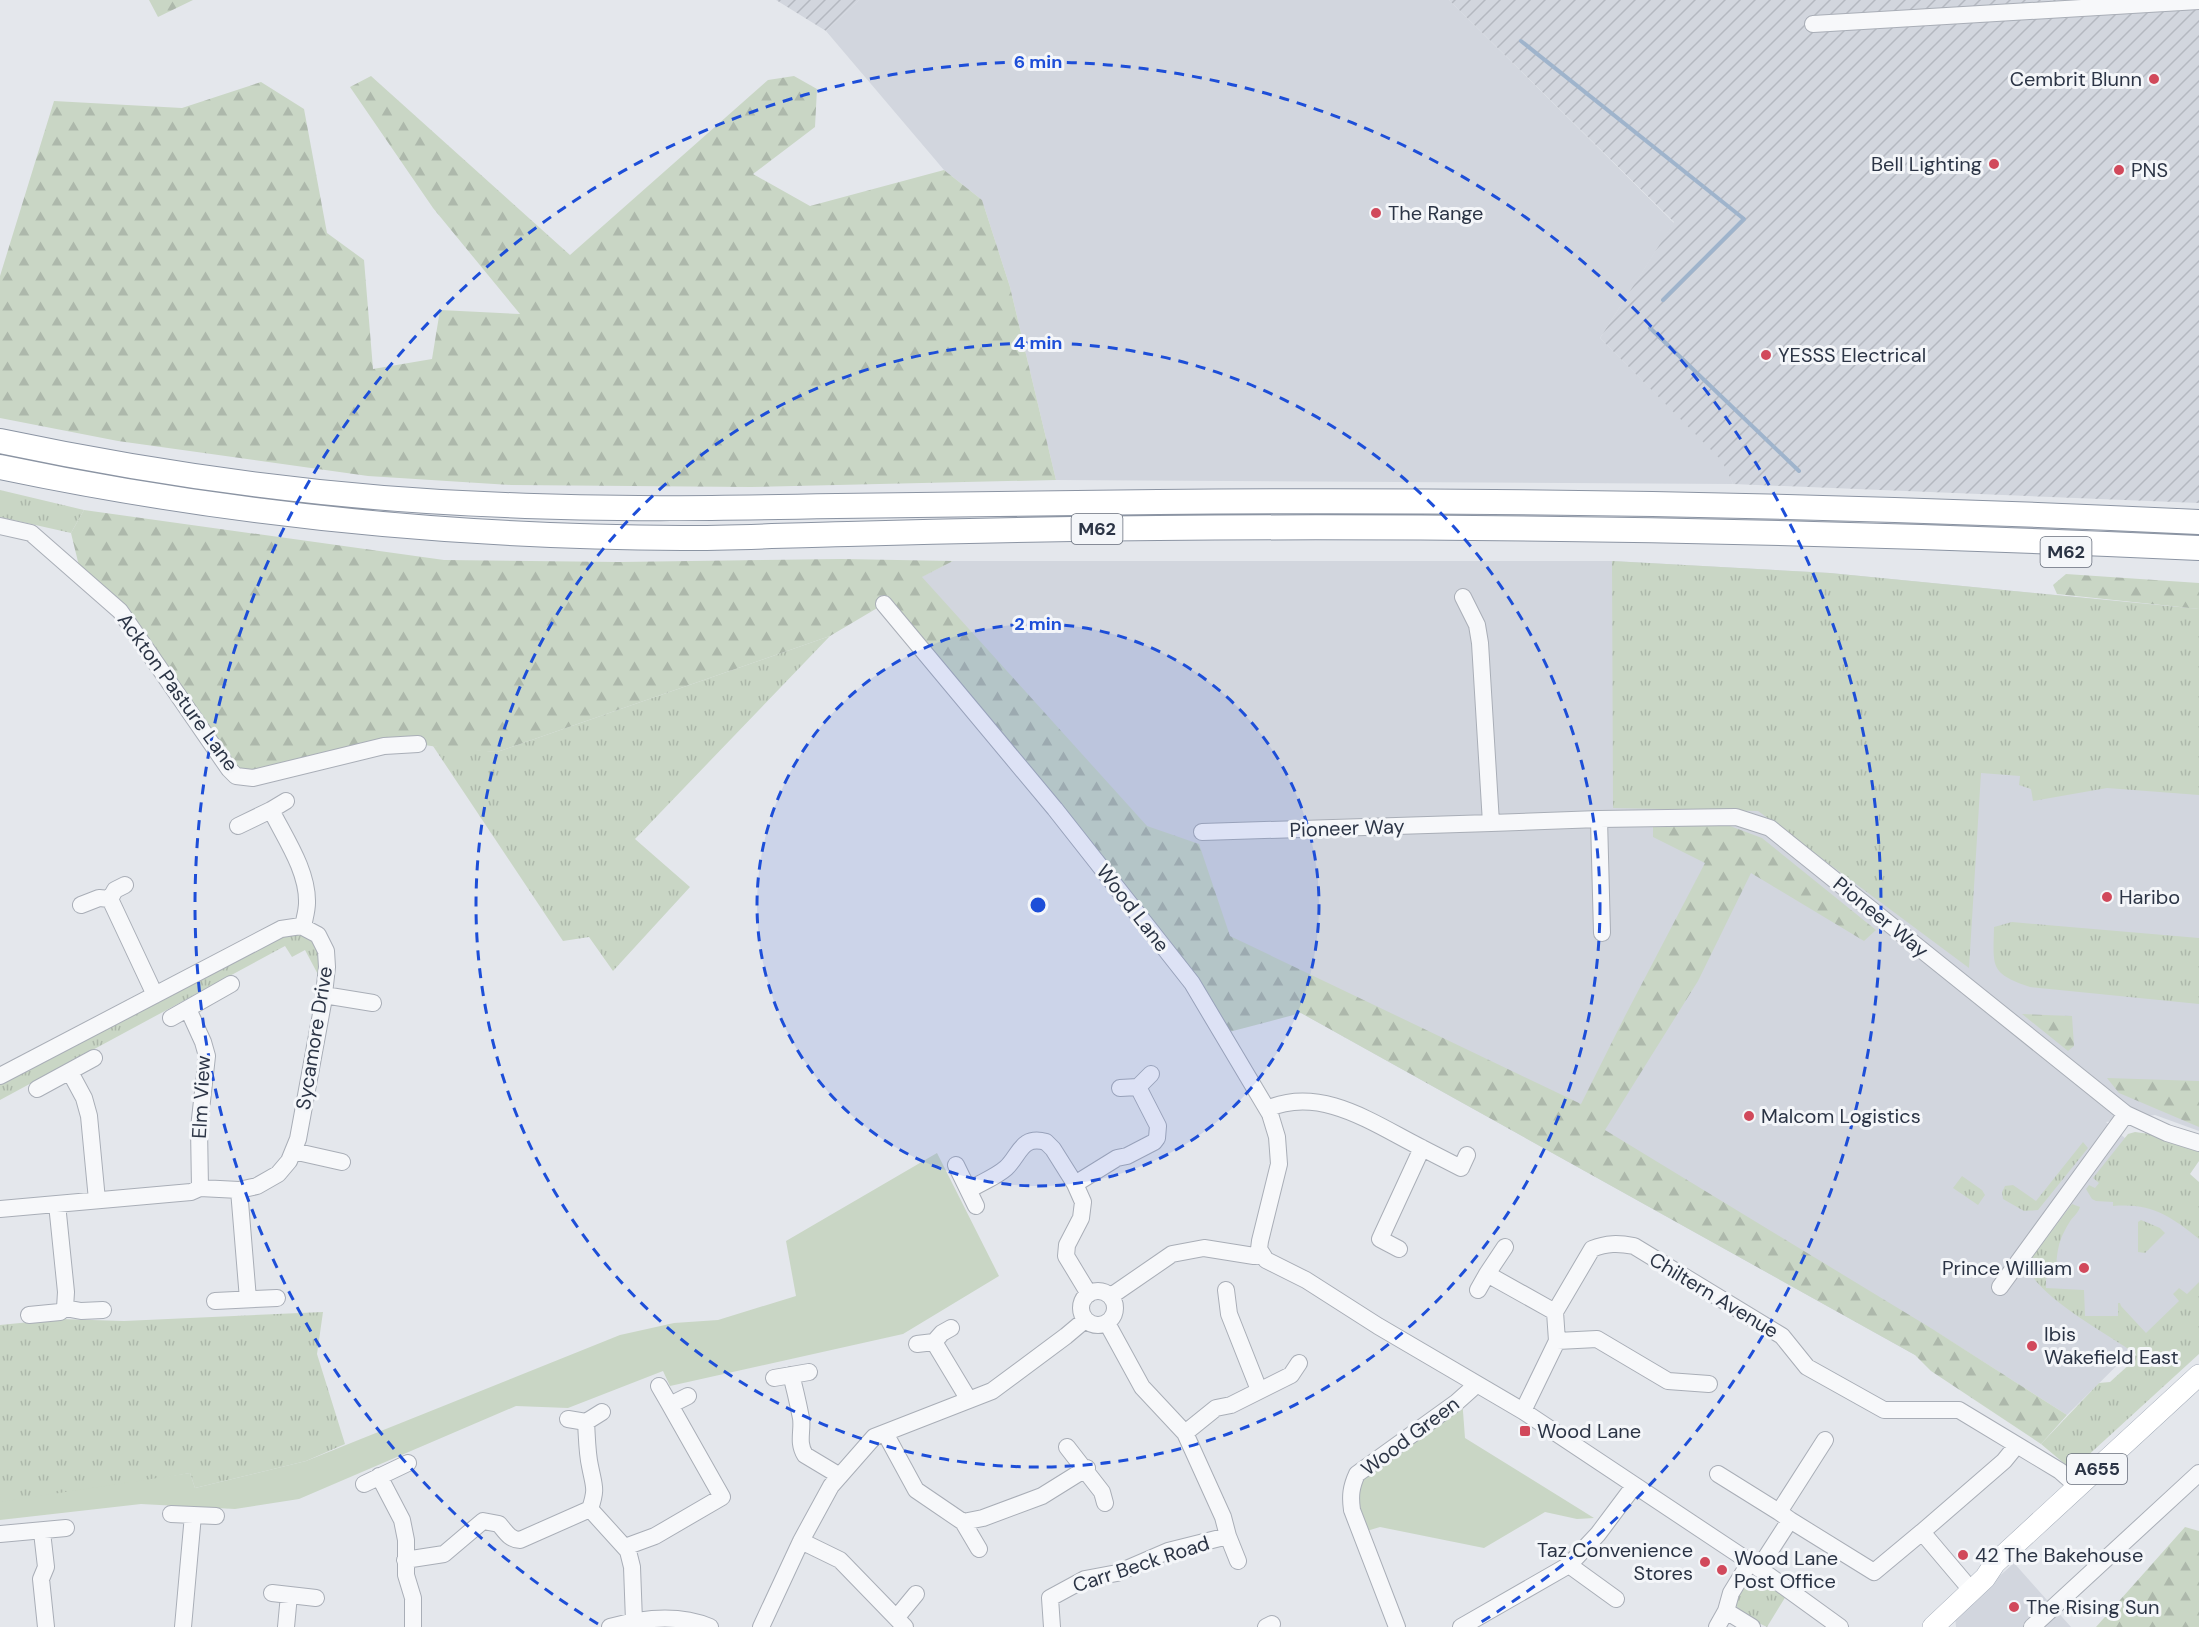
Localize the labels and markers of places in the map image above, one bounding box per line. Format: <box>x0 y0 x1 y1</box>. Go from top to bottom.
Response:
place label: Cembrit Blunn <box>2010 66 2142 92</box>
marker: Cembrit Blunn <box>2147 72 2161 86</box>
place label: Bell Lighting <box>1871 151 1982 177</box>
marker: Bell Lighting <box>1987 157 2001 171</box>
place label: PNS <box>2131 157 2168 183</box>
marker: PNS <box>2112 163 2126 177</box>
place label: The Range <box>1388 200 1483 226</box>
marker: The Range <box>1369 206 1383 220</box>
place label: YESSS Electrical <box>1778 342 1926 368</box>
marker: YESSS Electrical <box>1759 348 1773 362</box>
place label: Haribo <box>2119 884 2180 910</box>
marker: Haribo <box>2100 890 2114 904</box>
centre of rings <box>1028 895 1048 915</box>
place label: Malcom Logistics <box>1761 1103 1921 1129</box>
marker: Malcom Logistics <box>1742 1109 1756 1123</box>
place label: Prince William <box>1942 1255 2072 1281</box>
marker: Prince William <box>2077 1261 2091 1275</box>
place label: Ibis Wakefield East <box>2044 1321 2179 1370</box>
marker: Ibis Wakefield East <box>2025 1339 2039 1353</box>
place label: Wood Lane <box>1537 1418 1641 1444</box>
marker: Wood Lane <box>1518 1424 1532 1438</box>
place label: Taz Convenience Stores <box>1537 1537 1693 1586</box>
place label: 42 The Bakehouse <box>1975 1542 2143 1568</box>
place label: Wood Lane Post Office <box>1734 1545 1838 1594</box>
marker: 42 The Bakehouse <box>1956 1548 1970 1562</box>
marker: Taz Convenience Stores <box>1698 1555 1712 1569</box>
marker: Wood Lane Post Office <box>1715 1563 1729 1577</box>
place label: The Rising Sun <box>2026 1594 2159 1620</box>
marker: The Rising Sun <box>2007 1600 2021 1614</box>

